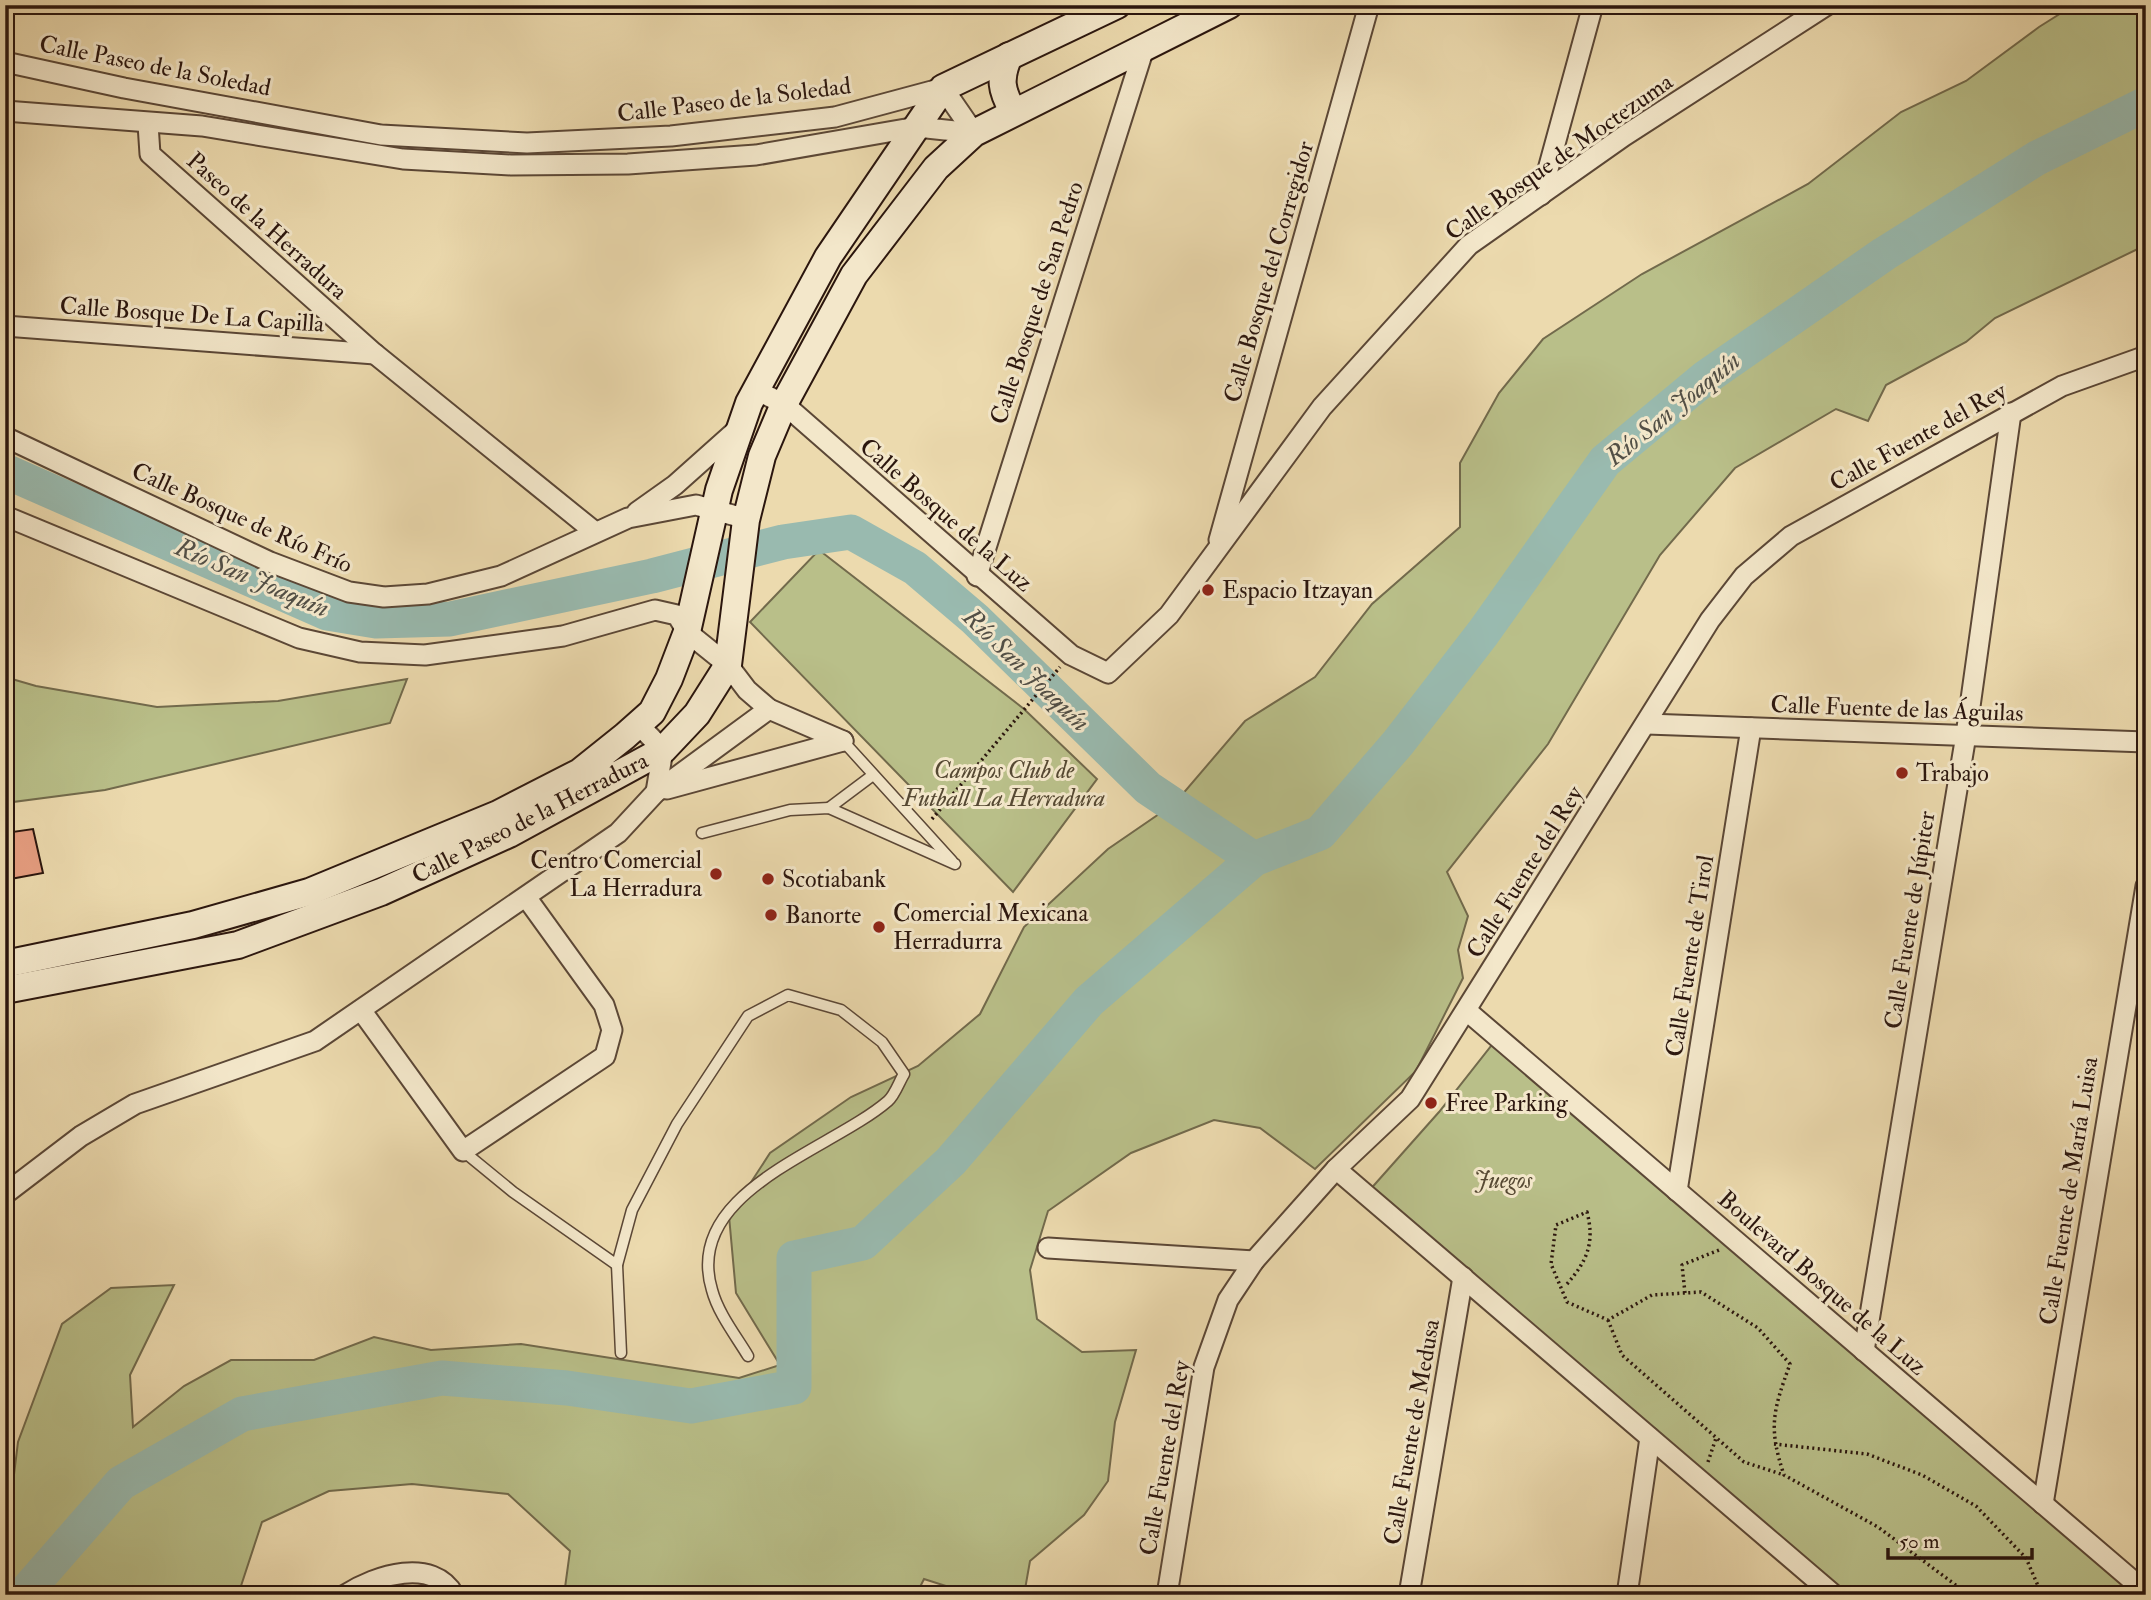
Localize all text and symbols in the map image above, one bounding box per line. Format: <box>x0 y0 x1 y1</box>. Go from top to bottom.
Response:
street label: Calle Paseo de la Soledad <box>37 28 274 104</box>
street label: Calle Bosque de Moctezuma <box>1439 66 1680 248</box>
street label: Calle Paseo de la Soledad <box>615 70 853 130</box>
street label: Calle Bosque del Corregidor <box>1217 138 1321 406</box>
street label: Paseo de la Herradura <box>180 145 355 307</box>
street label: Calle Bosque de San Pedro <box>983 178 1091 428</box>
street label: Calle Bosque De La Capilla <box>59 290 326 340</box>
water label: Río San Joaquín <box>1598 345 1747 474</box>
street label: Calle Fuente del Rey <box>1824 375 2012 498</box>
street label: Calle Bosque de la Luz <box>853 431 1039 599</box>
street label: Calle Bosque de Río Frío <box>127 455 357 581</box>
water label: Río San Joaquín <box>169 531 334 625</box>
place label: Espacio Itzayan <box>1222 575 1373 606</box>
marker: Espacio Itzayan <box>1200 582 1216 598</box>
water label: Río San Joaquín <box>955 601 1096 738</box>
street label: Calle Fuente de las Águilas <box>1770 688 2024 729</box>
street label: Calle Paseo de la Herradura <box>407 744 654 891</box>
park label: Campos Club de Futball La Herradura <box>902 755 1105 814</box>
place label: Trabajo <box>1916 758 1989 789</box>
marker: Trabajo <box>1894 765 1910 781</box>
street label: Calle Fuente del Rey <box>1460 780 1591 964</box>
street label: Calle Fuente de Júpiter <box>1877 809 1943 1031</box>
place label: Centro Comercial La Herradura <box>530 845 703 904</box>
street label: Calle Fuente de Tirol <box>1659 853 1721 1059</box>
place label: Scotiabank <box>782 864 887 895</box>
marker: Centro Comercial La Herradura <box>708 866 724 882</box>
marker: Scotiabank <box>760 871 776 887</box>
place label: Comercial Mexicana Herradurra <box>893 898 1089 957</box>
place label: Banorte <box>785 900 861 931</box>
marker: Banorte <box>763 907 779 923</box>
marker: Comercial Mexicana Herradurra <box>871 919 887 935</box>
street label: Calle Fuente de María Luisa <box>2032 1054 2106 1327</box>
place label: Free Parking <box>1445 1088 1569 1119</box>
marker: Free Parking <box>1423 1095 1439 1111</box>
park label: Juegos <box>1474 1165 1533 1196</box>
street label: Boulevard Bosque de la Luz <box>1711 1184 1933 1382</box>
street label: Calle Fuente de Medusa <box>1377 1316 1447 1547</box>
street label: Calle Fuente del Rey <box>1133 1358 1197 1558</box>
scale bar <box>1888 1516 2032 1560</box>
text: 50 m <box>1899 1528 1940 1555</box>

